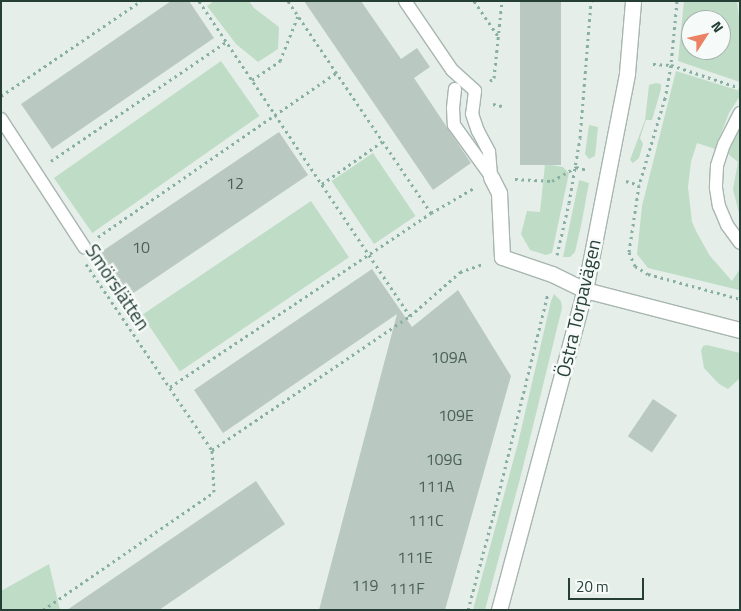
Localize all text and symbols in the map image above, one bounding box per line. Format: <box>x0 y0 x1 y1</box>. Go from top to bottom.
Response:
north arrow <box>681 10 731 60</box>
text: N <box>706 17 729 37</box>
house number: 12 <box>226 173 244 193</box>
house number: 10 <box>132 237 150 257</box>
street label: Östra Torpavägen <box>551 237 605 379</box>
street label: Smörslätten <box>81 240 155 334</box>
house number: 109A <box>431 347 467 367</box>
house number: 109E <box>438 405 474 425</box>
house number: 109G <box>426 449 462 469</box>
house number: 111A <box>418 476 454 496</box>
house number: 111C <box>408 510 444 530</box>
house number: 111E <box>397 547 433 567</box>
scale bar <box>571 568 647 600</box>
house number: 119 <box>352 575 378 595</box>
text: 20 m <box>576 575 609 598</box>
house number: 111F <box>389 578 425 598</box>

